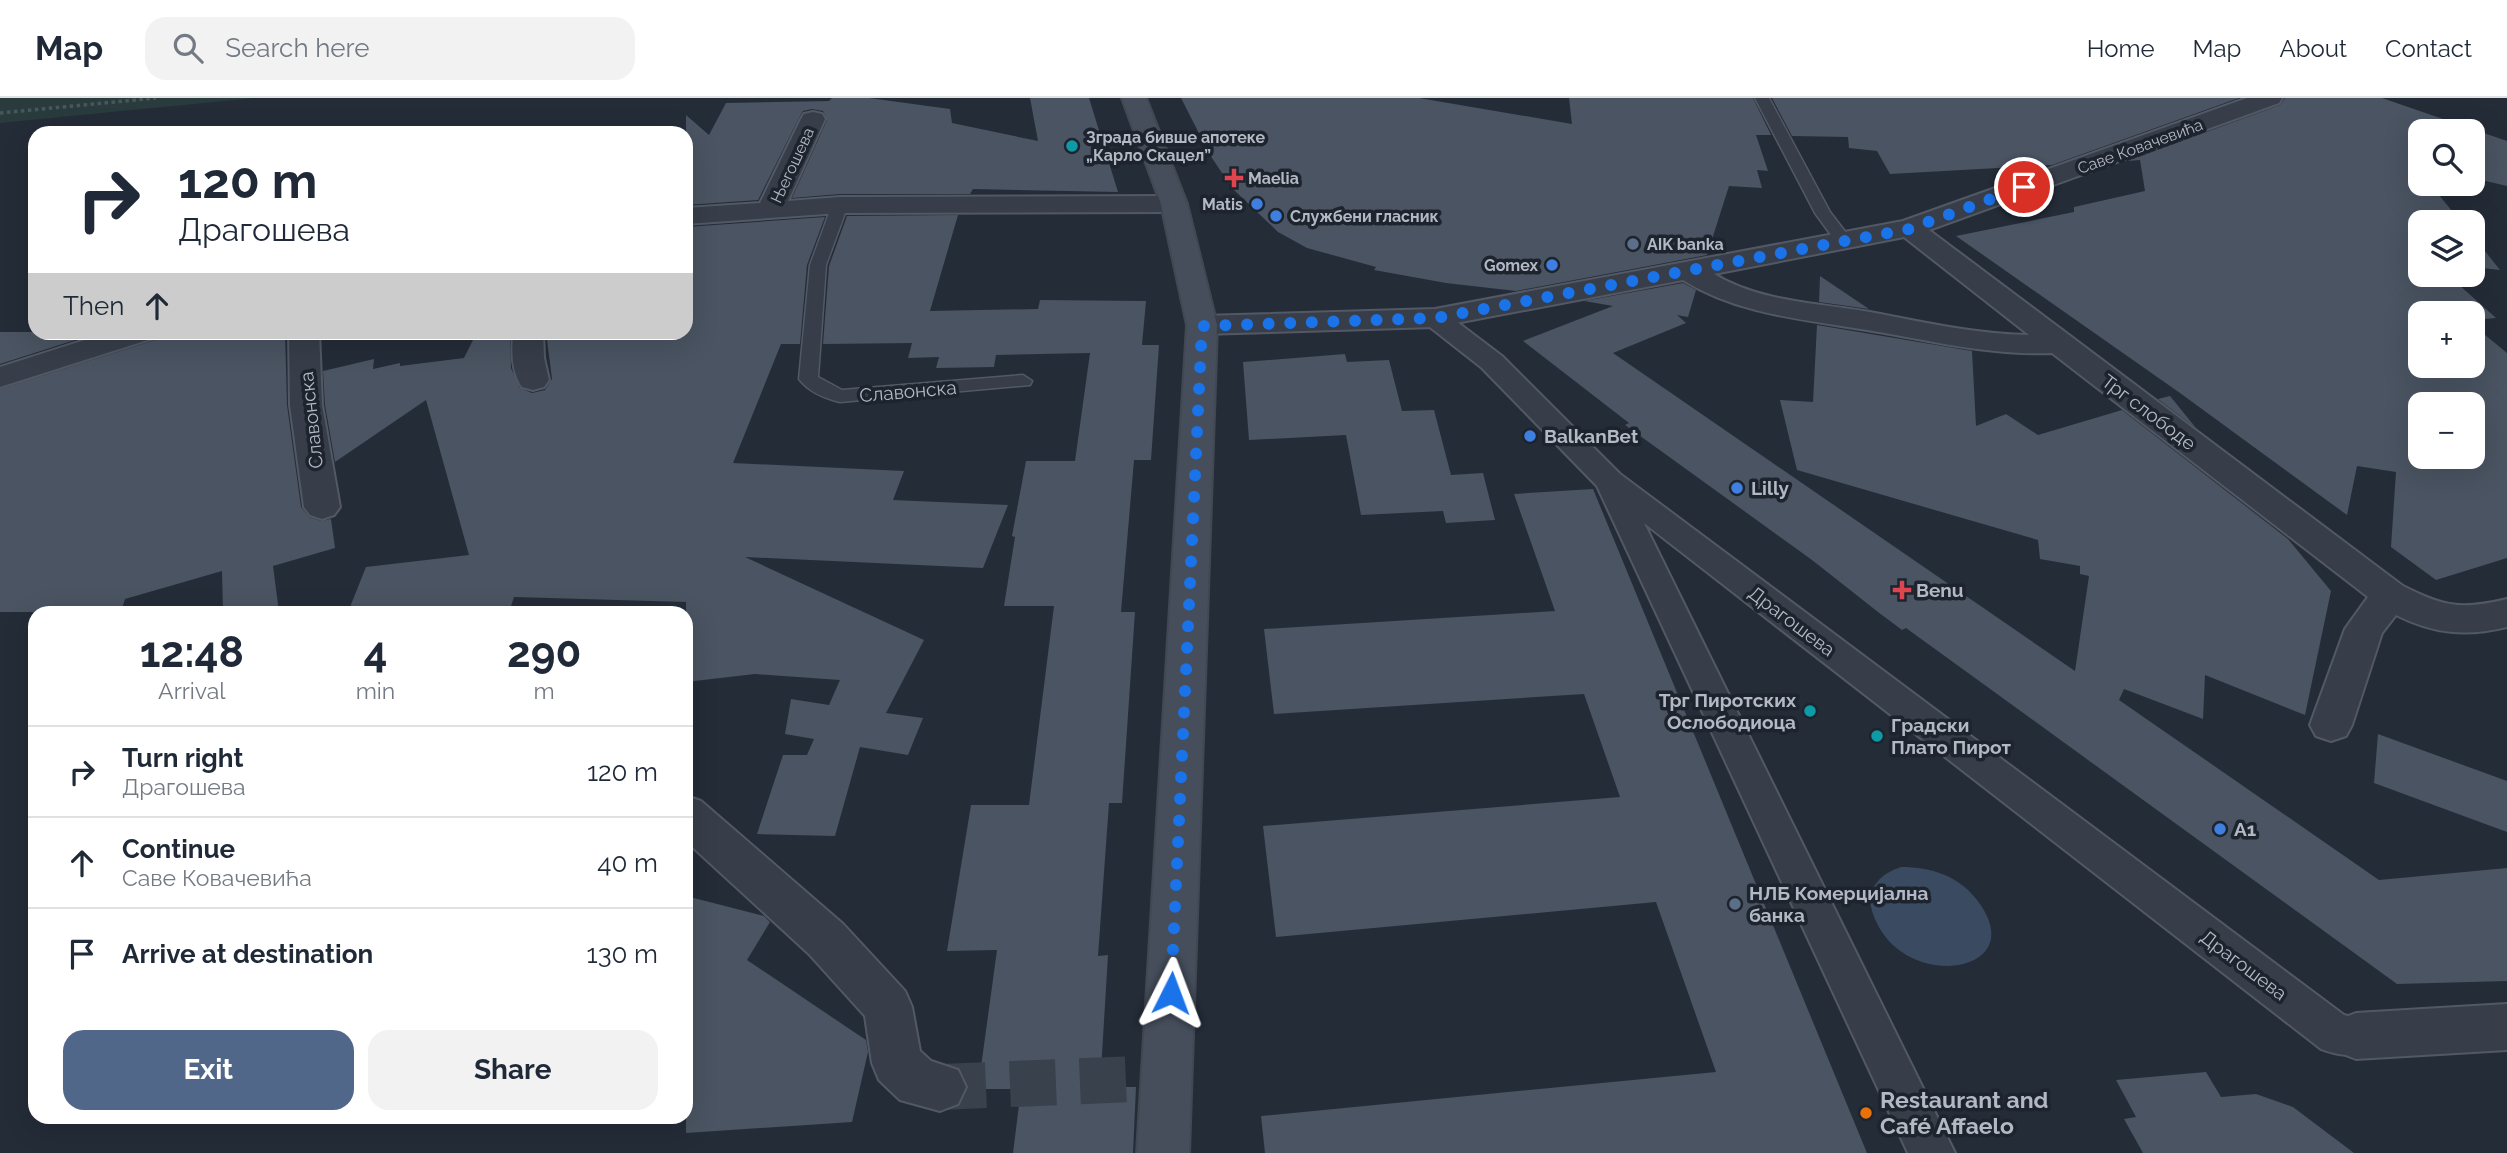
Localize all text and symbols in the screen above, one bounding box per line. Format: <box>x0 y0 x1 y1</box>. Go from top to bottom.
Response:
search box <box>145 17 635 80</box>
text: Map <box>35 29 103 68</box>
icon: search <box>169 29 207 67</box>
text: Search here <box>225 33 370 63</box>
text: Home <box>2087 34 2155 63</box>
text: Map <box>2193 34 2241 63</box>
text: About <box>2279 34 2347 63</box>
text: Contact <box>2385 34 2472 63</box>
street label: Саве Ковачевића <box>2075 115 2205 178</box>
map controls <box>2408 119 2485 469</box>
button: search <box>2408 119 2485 196</box>
street label: Његошева <box>767 125 818 206</box>
place label: Зграда бивше апотеке „Карло Скацел” <box>1086 128 1265 165</box>
marker: Зграда бивше апотеке „Карло Скацел” <box>1064 138 1080 154</box>
text: 120 m <box>178 152 317 209</box>
icon: right <box>63 154 154 245</box>
pin <box>1994 157 2054 217</box>
icon: arrive <box>2005 168 2043 206</box>
place label: Maelia <box>1248 169 1299 188</box>
marker: Maelia <box>1226 170 1242 186</box>
place label: Matis <box>1202 195 1243 214</box>
marker: Matis <box>1249 196 1265 212</box>
place label: Службени гласник <box>1290 207 1439 226</box>
marker: Службени гласник <box>1268 208 1284 224</box>
button: layers <box>2408 210 2485 287</box>
text: Драгошева <box>178 211 350 248</box>
place label: AIK banka <box>1647 235 1724 254</box>
marker: AIK banka <box>1625 236 1641 252</box>
place label: Gomex <box>1484 256 1538 275</box>
marker: Gomex <box>1544 257 1560 273</box>
icon: ahead <box>138 287 176 325</box>
text: Then <box>63 291 124 321</box>
button: + <box>2408 301 2485 378</box>
street label: Славонска <box>295 370 327 470</box>
street label: Трг слободе <box>2098 370 2200 454</box>
street label: Славонска <box>859 376 957 406</box>
button: − <box>2408 392 2485 469</box>
place label: BalkanBet <box>1544 425 1639 447</box>
marker: BalkanBet <box>1522 428 1538 444</box>
place label: Lilly <box>1751 477 1789 499</box>
marker: Lilly <box>1729 480 1745 496</box>
place label: Benu <box>1916 579 1964 601</box>
street label: Драгошева <box>1745 581 1839 661</box>
marker: Benu <box>1894 582 1910 598</box>
text: 12:48 <box>140 628 244 677</box>
text: 4 <box>363 628 387 677</box>
text: 290 <box>507 628 581 677</box>
text: Arrival <box>158 677 226 704</box>
text: min <box>356 677 395 704</box>
text: m <box>534 677 555 704</box>
place label: Трг Пиротских Ослободиоца <box>1659 689 1797 733</box>
marker: Трг Пиротских Ослободиоца <box>1802 703 1818 719</box>
place label: Градски Плато Пирот <box>1891 714 2011 758</box>
marker: Градски Плато Пирот <box>1869 728 1885 744</box>
text: Turn right <box>122 743 243 773</box>
icon: right <box>63 753 101 791</box>
text: 120 m <box>587 757 658 787</box>
text: Драгошева <box>122 773 246 800</box>
place label: A1 <box>2234 818 2256 840</box>
marker: A1 <box>2212 821 2228 837</box>
text: Continue <box>122 834 235 864</box>
icon: ahead <box>63 844 101 882</box>
text: 40 m <box>597 848 658 878</box>
text: Саве Ковачевића <box>122 864 312 891</box>
place label: НЛБ Комерцијална банка <box>1749 882 1929 926</box>
marker: НЛБ Комерцијална банка <box>1727 896 1743 912</box>
street label: Драгошева <box>2197 925 2291 1005</box>
icon: arrive <box>63 935 101 973</box>
text: Arrive at destination <box>122 939 373 969</box>
text: 130 m <box>587 939 658 969</box>
position arrow <box>1134 956 1208 1030</box>
button: Exit <box>63 1030 354 1110</box>
button: Share <box>368 1030 658 1110</box>
place label: Restaurant and Café Affaelo <box>1880 1086 2048 1139</box>
marker: Restaurant and Café Affaelo <box>1858 1105 1874 1121</box>

